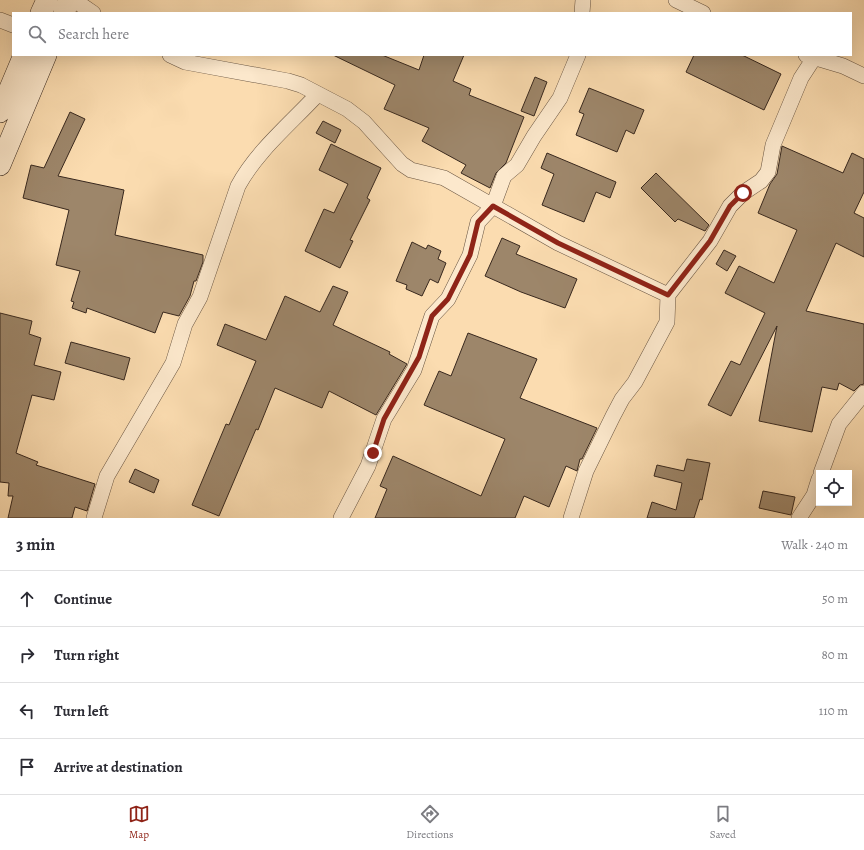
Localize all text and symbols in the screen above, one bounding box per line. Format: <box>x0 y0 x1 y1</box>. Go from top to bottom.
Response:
search box <box>12 12 852 56</box>
icon: search <box>26 23 48 45</box>
text: Search here <box>58 24 129 44</box>
route start <box>734 184 752 202</box>
route end <box>364 444 382 462</box>
map controls <box>816 470 852 506</box>
button: locate <box>816 470 852 506</box>
text: 3 min <box>16 533 55 556</box>
text: Walk · 240 m <box>781 536 848 553</box>
icon: ahead <box>16 588 38 610</box>
text: Continue <box>54 589 112 609</box>
text: 50 m <box>822 590 848 607</box>
icon: right <box>16 644 38 666</box>
text: Turn right <box>54 645 119 665</box>
text: 80 m <box>821 646 848 663</box>
icon: left <box>16 700 38 722</box>
text: Turn left <box>54 701 109 721</box>
text: 110 m <box>819 702 848 719</box>
icon: arrive <box>16 756 38 778</box>
text: Arrive at destination <box>54 757 183 777</box>
tab: Map <box>128 803 150 842</box>
tab: Directions <box>406 803 454 842</box>
tab: Saved <box>710 803 736 842</box>

